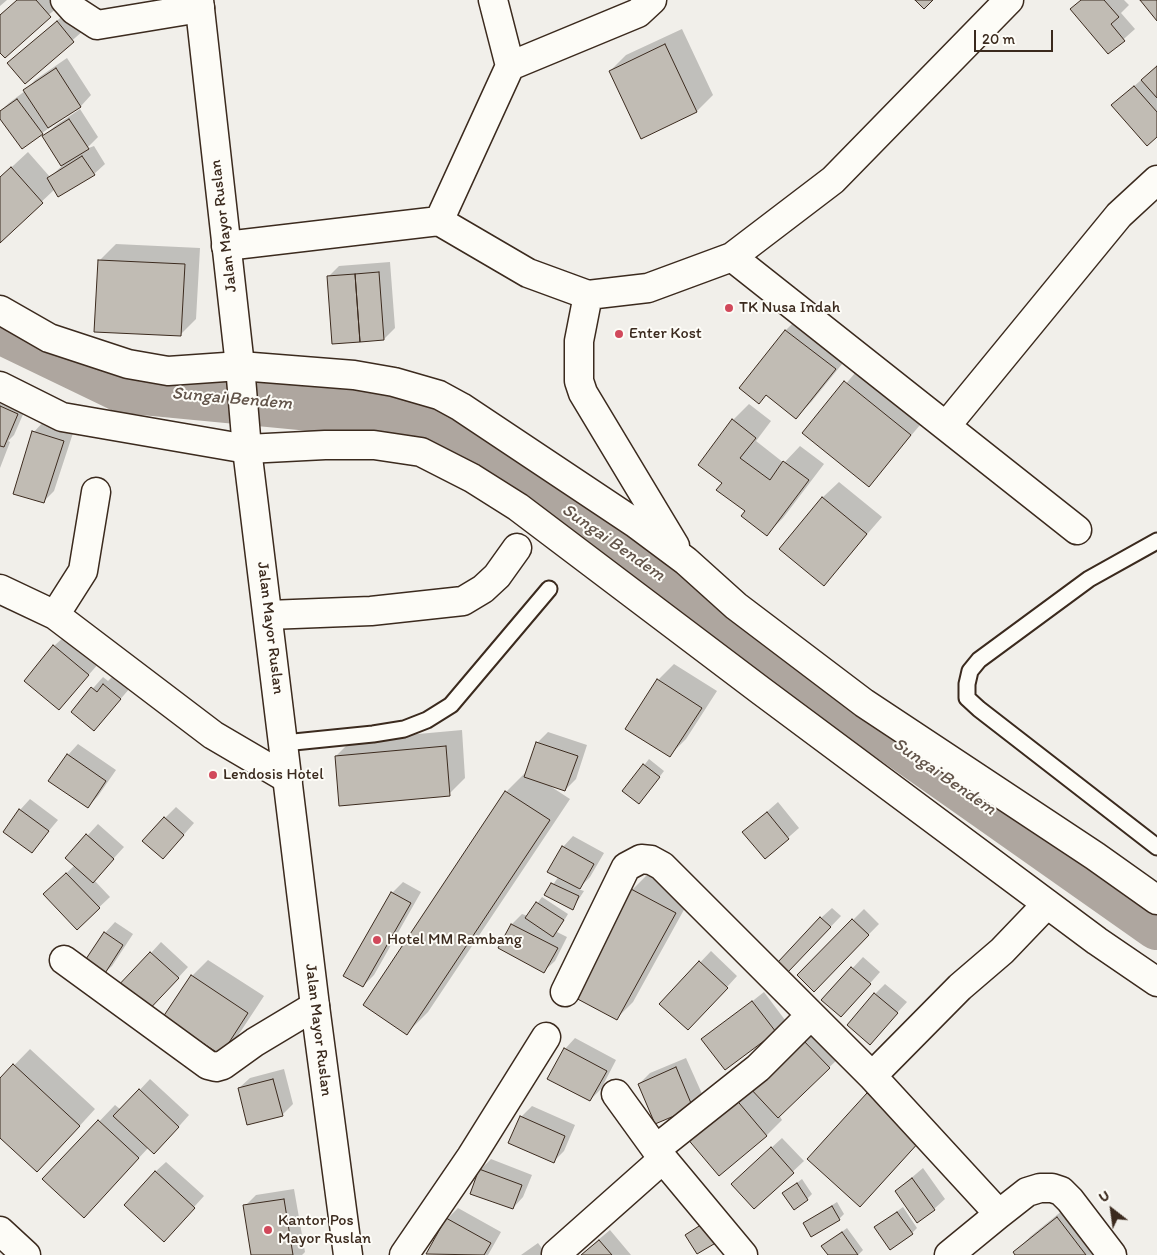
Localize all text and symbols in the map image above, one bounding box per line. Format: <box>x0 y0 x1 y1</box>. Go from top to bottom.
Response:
scale bar <box>977 20 1056 52</box>
text: 20 m <box>982 30 1015 48</box>
street label: Jalan Mayor Ruslan <box>206 159 242 293</box>
place label: TK Nusa Indah <box>739 298 840 318</box>
marker: TK Nusa Indah <box>723 302 735 314</box>
place label: Enter Kost <box>629 324 702 344</box>
marker: Enter Kost <box>613 328 625 340</box>
water label: Sungai Bendem <box>171 383 293 415</box>
water label: Sungai Bendem <box>557 500 669 586</box>
street label: Jalan Mayor Ruslan <box>252 561 288 695</box>
water label: Sungai Bendem <box>888 734 1000 820</box>
place label: Lendosis Hotel <box>223 765 324 785</box>
marker: Lendosis Hotel <box>207 769 219 781</box>
place label: Hotel MM Rambang <box>387 930 522 950</box>
marker: Hotel MM Rambang <box>371 934 383 946</box>
street label: Jalan Mayor Ruslan <box>300 963 336 1097</box>
north arrow <box>1087 1185 1137 1235</box>
text: U <box>1096 1187 1113 1206</box>
place label: Kantor Pos Mayor Ruslan <box>278 1211 371 1249</box>
marker: Kantor Pos Mayor Ruslan <box>262 1224 274 1236</box>

